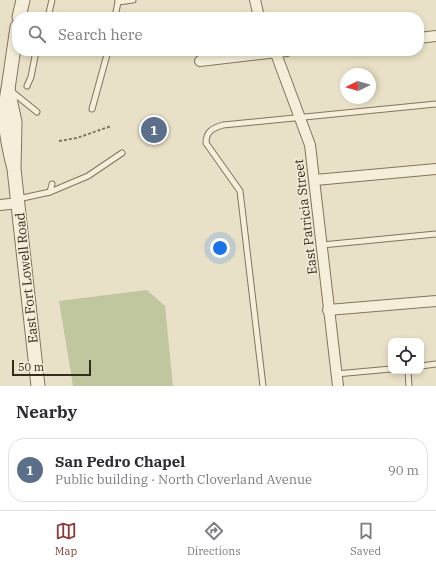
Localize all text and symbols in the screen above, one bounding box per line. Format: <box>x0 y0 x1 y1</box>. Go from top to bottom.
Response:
search box <box>12 12 424 56</box>
icon: search <box>26 23 48 45</box>
text: Search here <box>58 25 143 44</box>
north arrow <box>340 68 376 104</box>
pin: 1 <box>141 115 167 145</box>
street label: East Patricia Street <box>290 158 321 276</box>
street label: East Fort Lowell Road <box>11 212 42 344</box>
your location <box>210 238 230 258</box>
map controls <box>388 338 424 374</box>
button: locate <box>388 338 424 374</box>
scale bar <box>12 358 91 377</box>
text: 50 m <box>18 360 44 374</box>
text: Nearby <box>16 401 77 423</box>
text: San Pedro Chapel <box>55 452 185 471</box>
text: 1 <box>26 462 34 479</box>
text: 90 m <box>388 462 419 479</box>
text: Public building · North Cloverland Avenue <box>55 471 312 488</box>
tab: Map <box>55 520 77 558</box>
tab: Directions <box>187 520 241 558</box>
tab: Saved <box>350 520 381 558</box>

